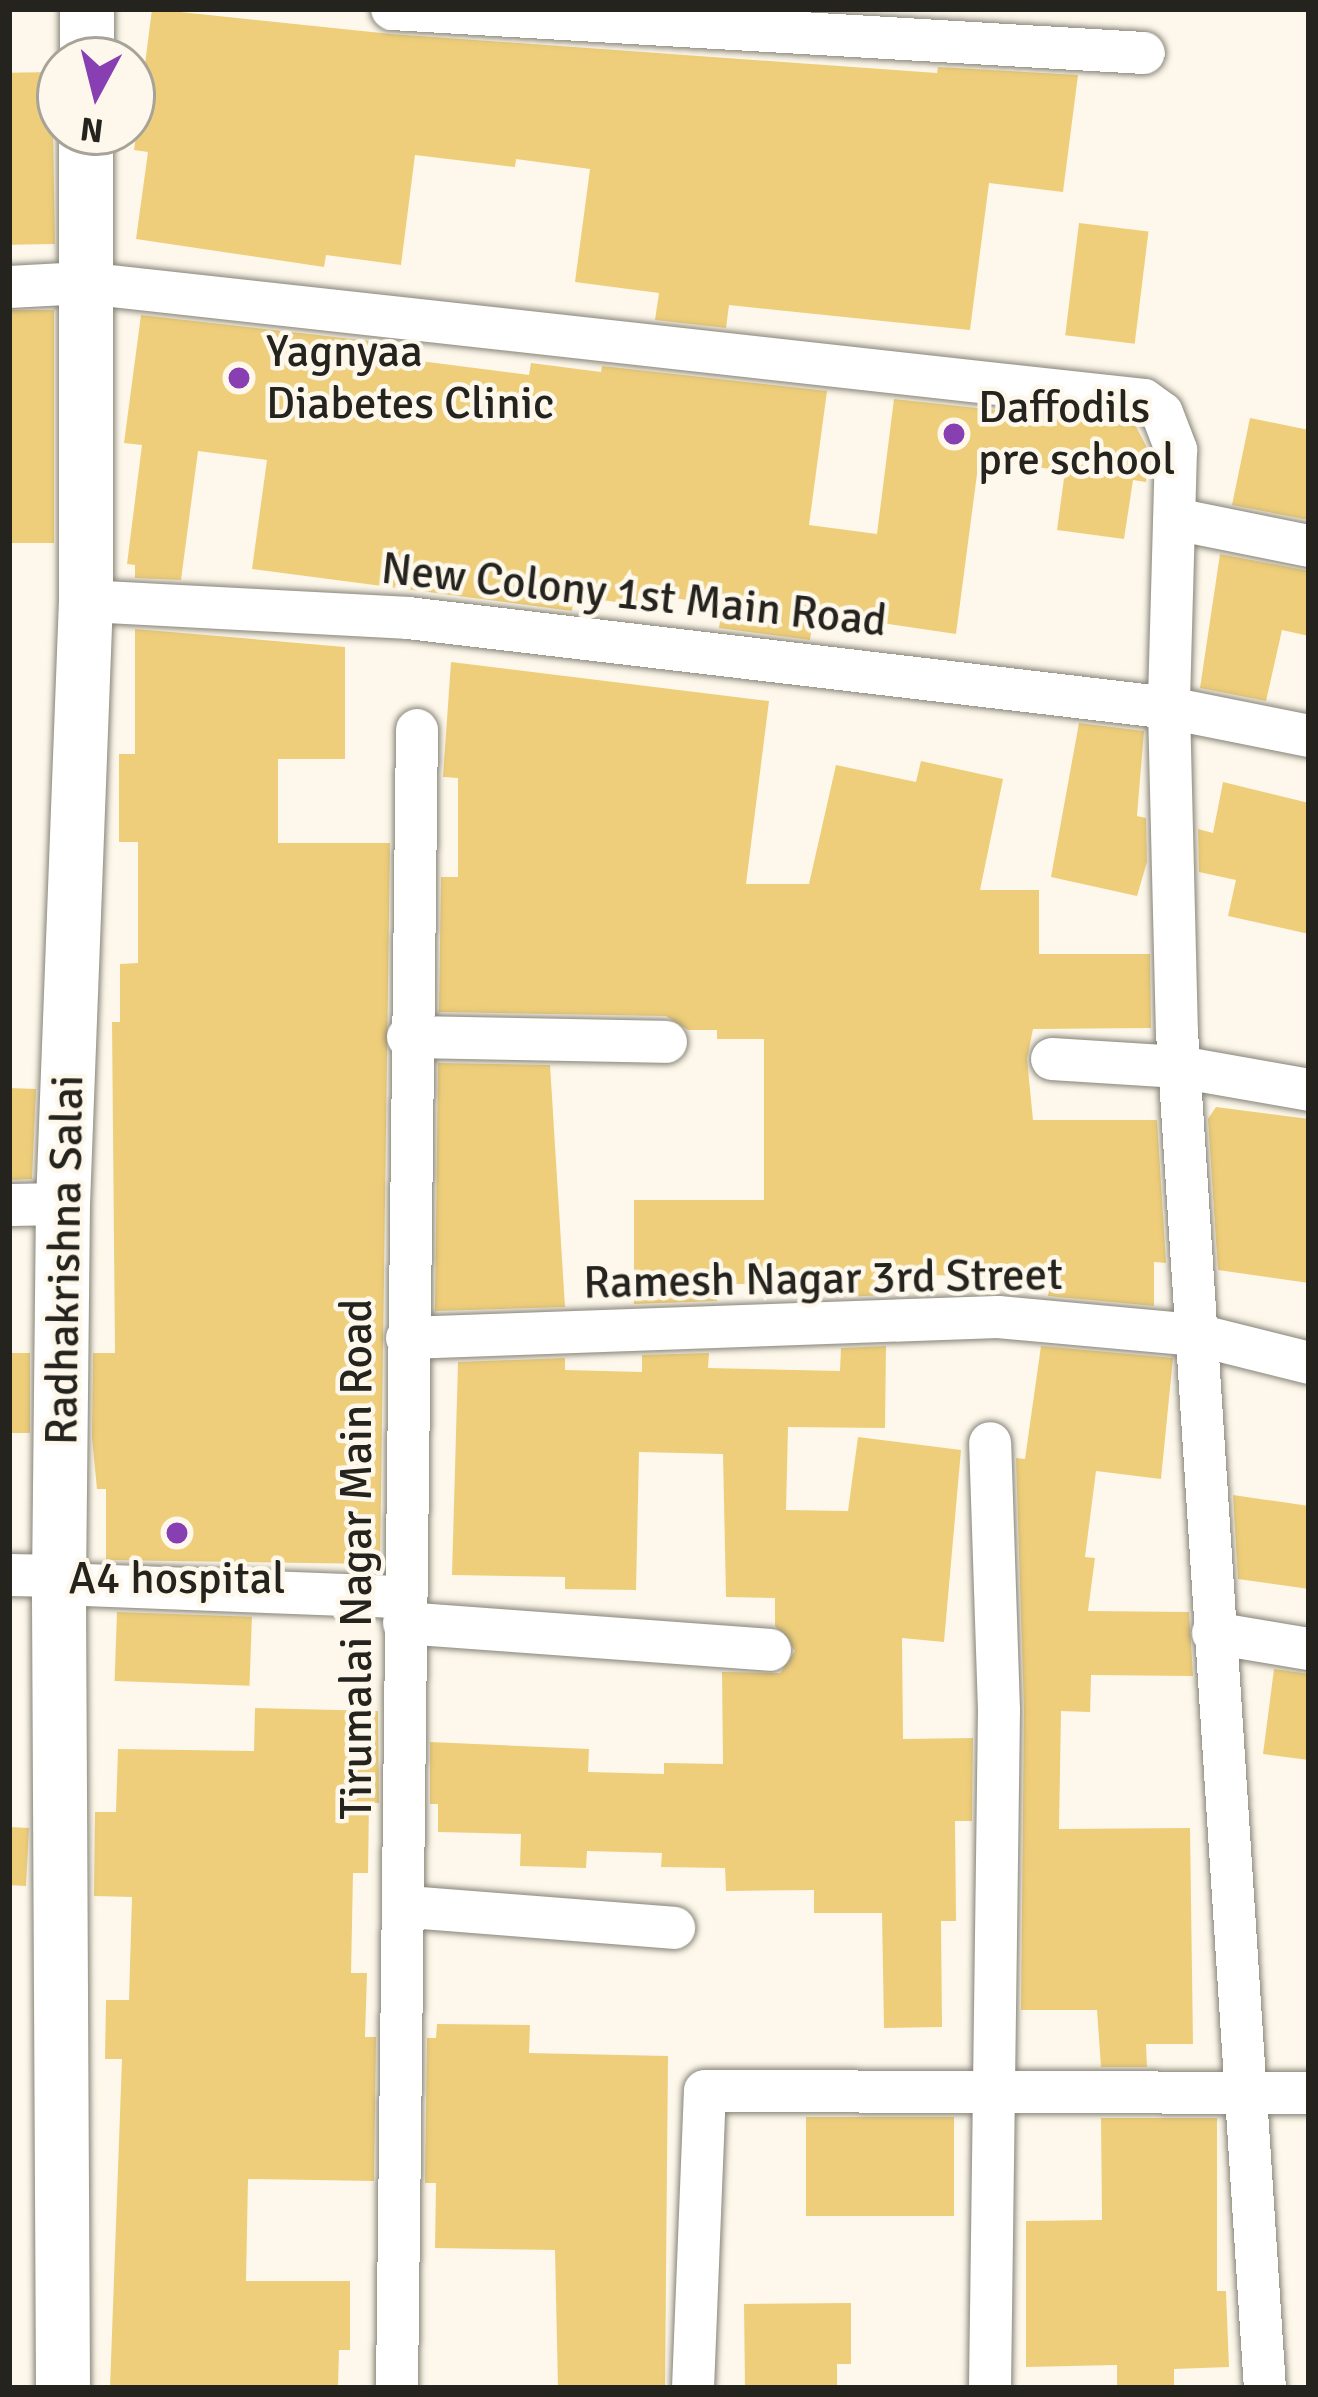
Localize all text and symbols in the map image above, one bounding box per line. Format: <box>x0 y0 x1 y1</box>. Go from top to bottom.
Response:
north arrow <box>36 36 156 156</box>
text: N <box>78 108 106 151</box>
place label: Yagnyaa Diabetes Clinic <box>266 325 554 431</box>
marker: Yagnyaa Diabetes Clinic <box>223 362 255 394</box>
place label: Daffodils pre school <box>978 381 1175 487</box>
marker: Daffodils pre school <box>941 421 967 447</box>
street label: New Colony 1st Main Road <box>379 542 889 648</box>
street label: Radhakrishna Salai <box>35 1074 95 1446</box>
street label: Ramesh Nagar 3rd Street <box>583 1248 1063 1310</box>
street label: Tirumalai Nagar Main Road <box>330 1299 384 1819</box>
marker: A4 hospital <box>164 1520 190 1546</box>
place label: A4 hospital <box>69 1552 285 1606</box>

